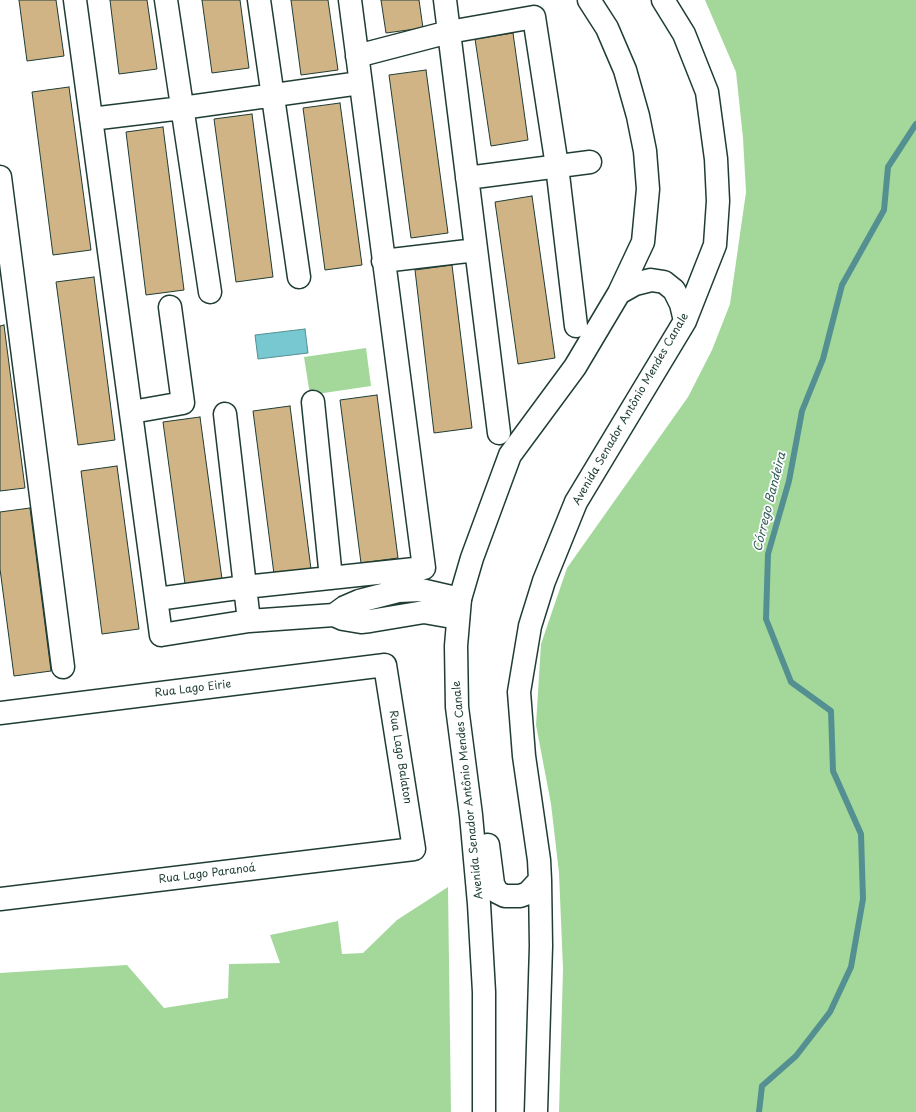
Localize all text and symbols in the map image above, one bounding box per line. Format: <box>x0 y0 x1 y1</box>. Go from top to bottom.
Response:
street label: Avenida Senador Antônio Mendes Canale <box>570 311 692 507</box>
water label: Córrego Bandeira <box>751 451 789 553</box>
street label: Rua Lago Eirie <box>154 678 232 700</box>
street label: Avenida Senador Antônio Mendes Canale <box>450 680 486 900</box>
street label: Rua Lago Balaton <box>386 709 414 805</box>
street label: Rua Lago Paranoá <box>158 862 256 886</box>

